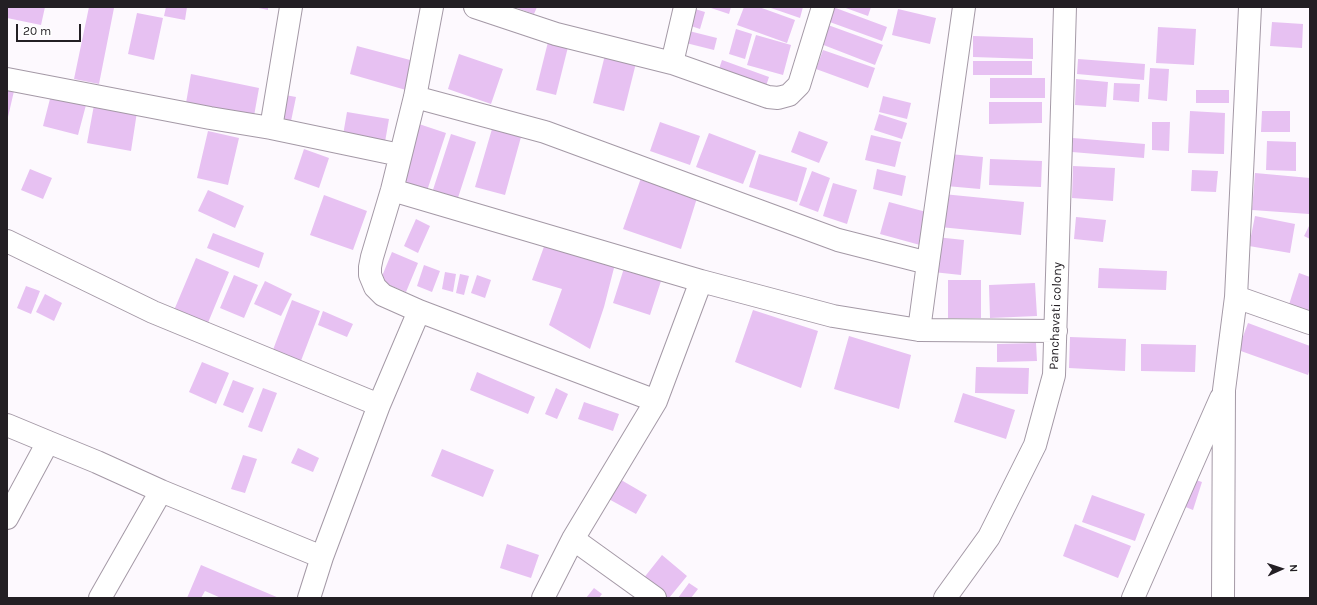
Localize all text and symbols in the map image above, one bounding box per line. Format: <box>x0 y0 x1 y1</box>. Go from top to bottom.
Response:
scale bar <box>18 16 83 42</box>
text: 20 m <box>23 24 51 38</box>
street label: Panchavati colony <box>1046 262 1066 370</box>
north arrow <box>1261 549 1301 589</box>
text: N <box>1287 564 1300 573</box>

